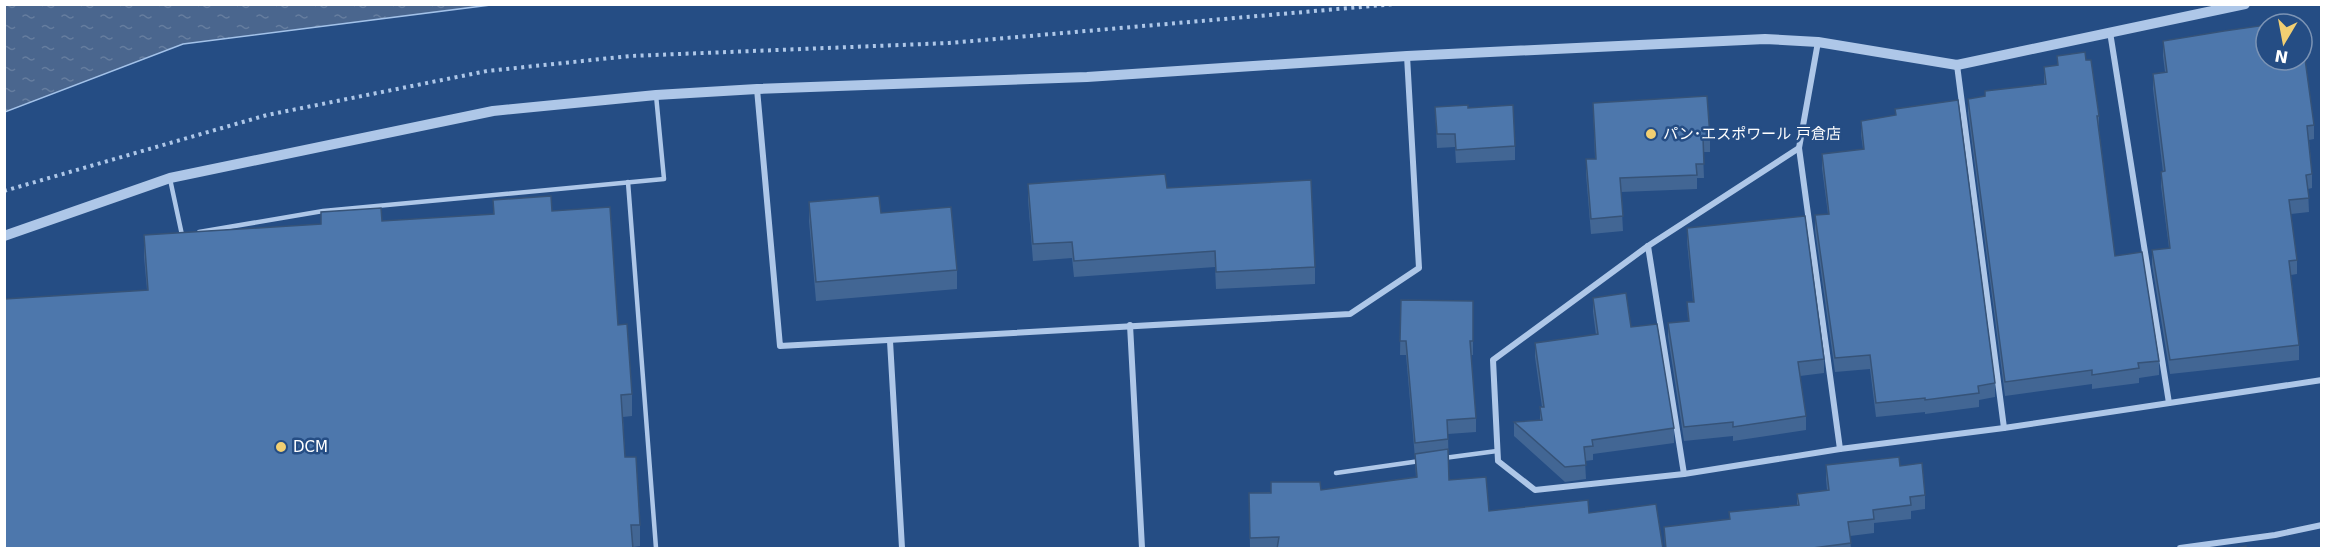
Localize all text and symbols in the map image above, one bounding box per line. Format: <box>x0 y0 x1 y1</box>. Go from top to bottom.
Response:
north arrow <box>2254 12 2314 72</box>
text: N <box>2273 46 2290 67</box>
place label: パン･エスポワール 戸倉店 <box>1663 125 1841 143</box>
marker: パン･エスポワール 戸倉店 <box>1644 127 1658 141</box>
place label: DCM <box>293 438 328 456</box>
marker: DCM <box>274 440 288 454</box>

